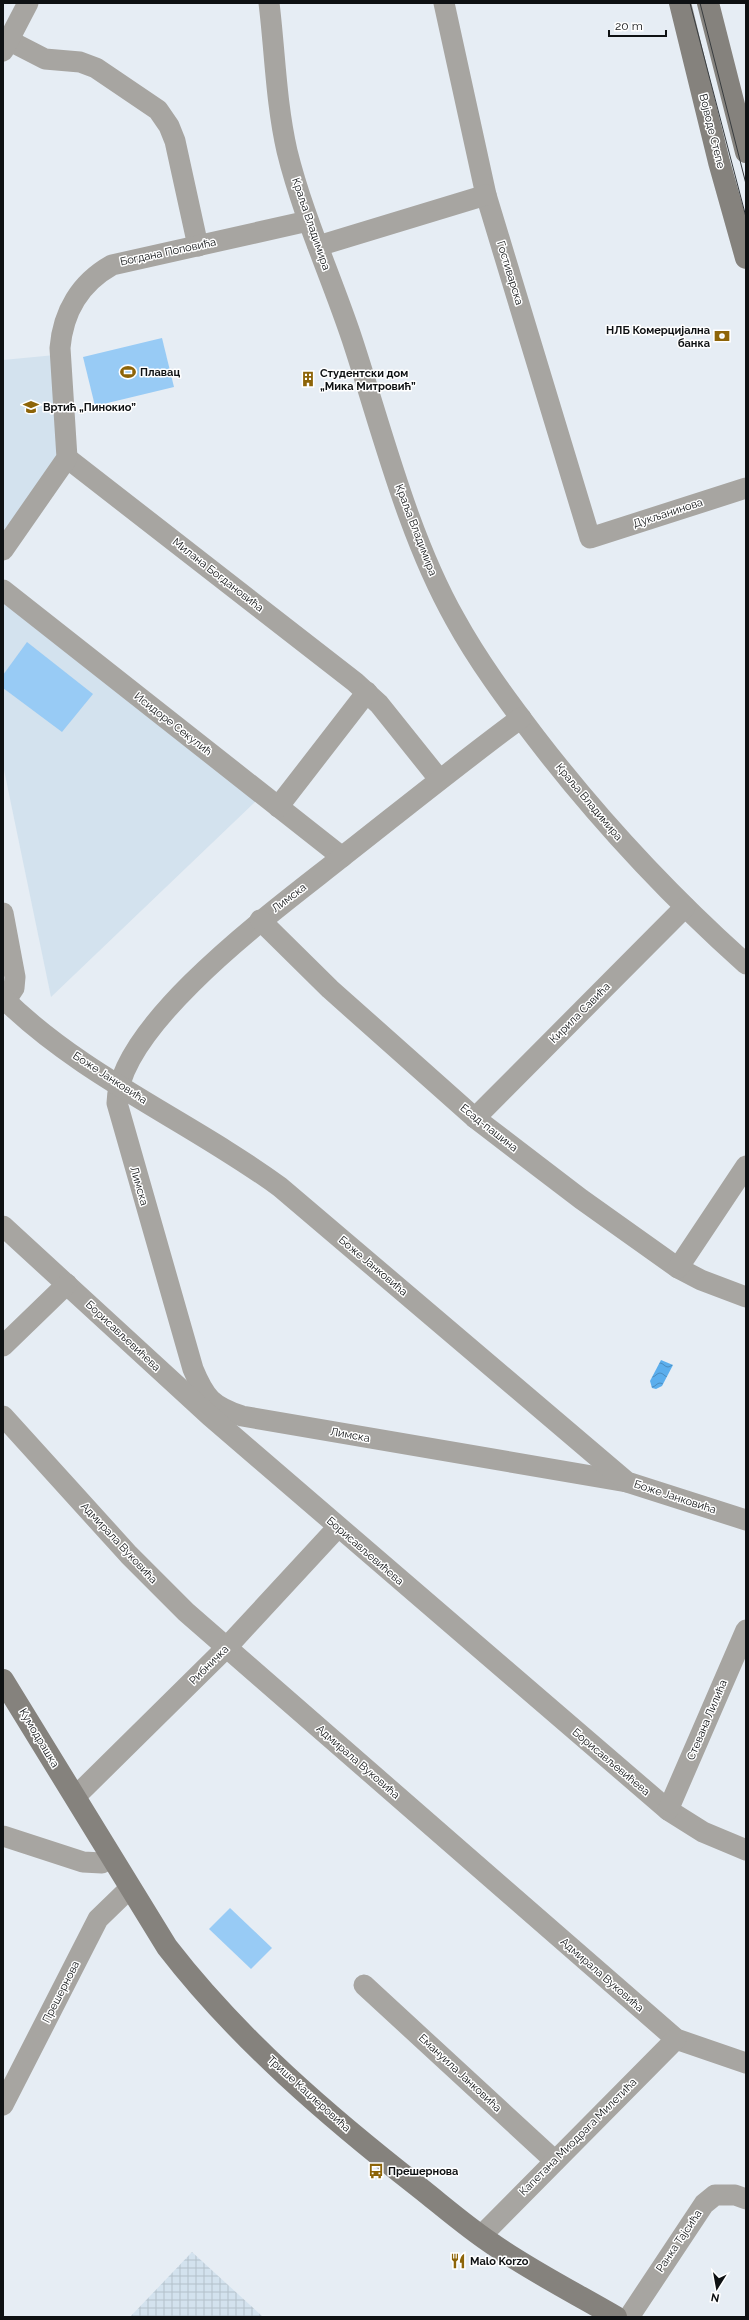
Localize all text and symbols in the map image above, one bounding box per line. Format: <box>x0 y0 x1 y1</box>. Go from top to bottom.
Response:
scale bar <box>609 12 666 38</box>
text: 20 m <box>615 19 643 33</box>
street label: Војводе Степе <box>696 92 728 170</box>
street label: Краља Владимира <box>289 176 333 272</box>
street label: Богдана Поповића <box>119 235 217 269</box>
street label: Гостиварска <box>494 239 526 307</box>
place label: НЛБ Комерцијална банка <box>606 324 710 350</box>
bank icon: НЛБ Комерцијална банка <box>713 327 731 345</box>
sports icon: Плавац <box>119 363 137 381</box>
place label: Плавац <box>140 366 180 379</box>
place label: Студентски дом „Мика Митровић” <box>320 367 416 393</box>
building icon: Студентски дом „Мика Митровић” <box>299 370 317 388</box>
school or university icon: Вртић „Пинокио” <box>22 398 40 416</box>
place label: Вртић „Пинокио” <box>43 401 136 414</box>
street label: Краља Владимира <box>393 482 439 578</box>
street label: Дукљанинова <box>632 496 704 530</box>
street label: Милана Богдановића <box>170 535 266 615</box>
street label: Исидоре Секулић <box>132 690 214 758</box>
street label: Краља Владимира <box>553 761 625 843</box>
street label: Лимска <box>269 881 309 915</box>
street label: Кирила Савића <box>547 980 613 1046</box>
street label: Боже Јанковића <box>70 1049 150 1107</box>
street label: Есад-пашина <box>458 1101 520 1155</box>
street label: Лимска <box>127 1165 151 1207</box>
street label: Боже Јанковића <box>336 1233 410 1299</box>
street label: Борисављевићева <box>83 1298 163 1374</box>
street label: Лимска <box>329 1425 371 1445</box>
street label: Боже Јанковића <box>632 1478 718 1516</box>
street label: Адмирала Вуковића <box>78 1500 160 1586</box>
street label: Борисављевићева <box>324 1514 406 1588</box>
street label: Рибничка <box>187 1643 231 1687</box>
street label: Стевана Лилића <box>684 1678 730 1762</box>
street label: Кумодрашка <box>16 1706 62 1770</box>
street label: Адмирала Вуковића <box>314 1722 402 1802</box>
street label: Борисављевићева <box>570 1726 652 1798</box>
street label: Адмирала Вуковића <box>558 1935 646 2015</box>
street label: Прешернова <box>40 1959 82 2025</box>
street label: Емануила Јанковића <box>416 2031 504 2115</box>
street label: Трише Кацлеровића <box>265 2053 353 2135</box>
street label: Капетана Миодрага Милетића <box>517 2076 639 2198</box>
bus stop icon: Прешернова <box>367 2162 385 2180</box>
place label: Прешернова <box>388 2165 458 2178</box>
street label: Ранка Тајсића <box>653 2207 705 2275</box>
restaurant icon: Malo Korzo <box>449 2252 467 2270</box>
place label: Malo Korzo <box>470 2255 529 2268</box>
north arrow <box>697 2268 737 2308</box>
text: N <box>710 2290 721 2305</box>

